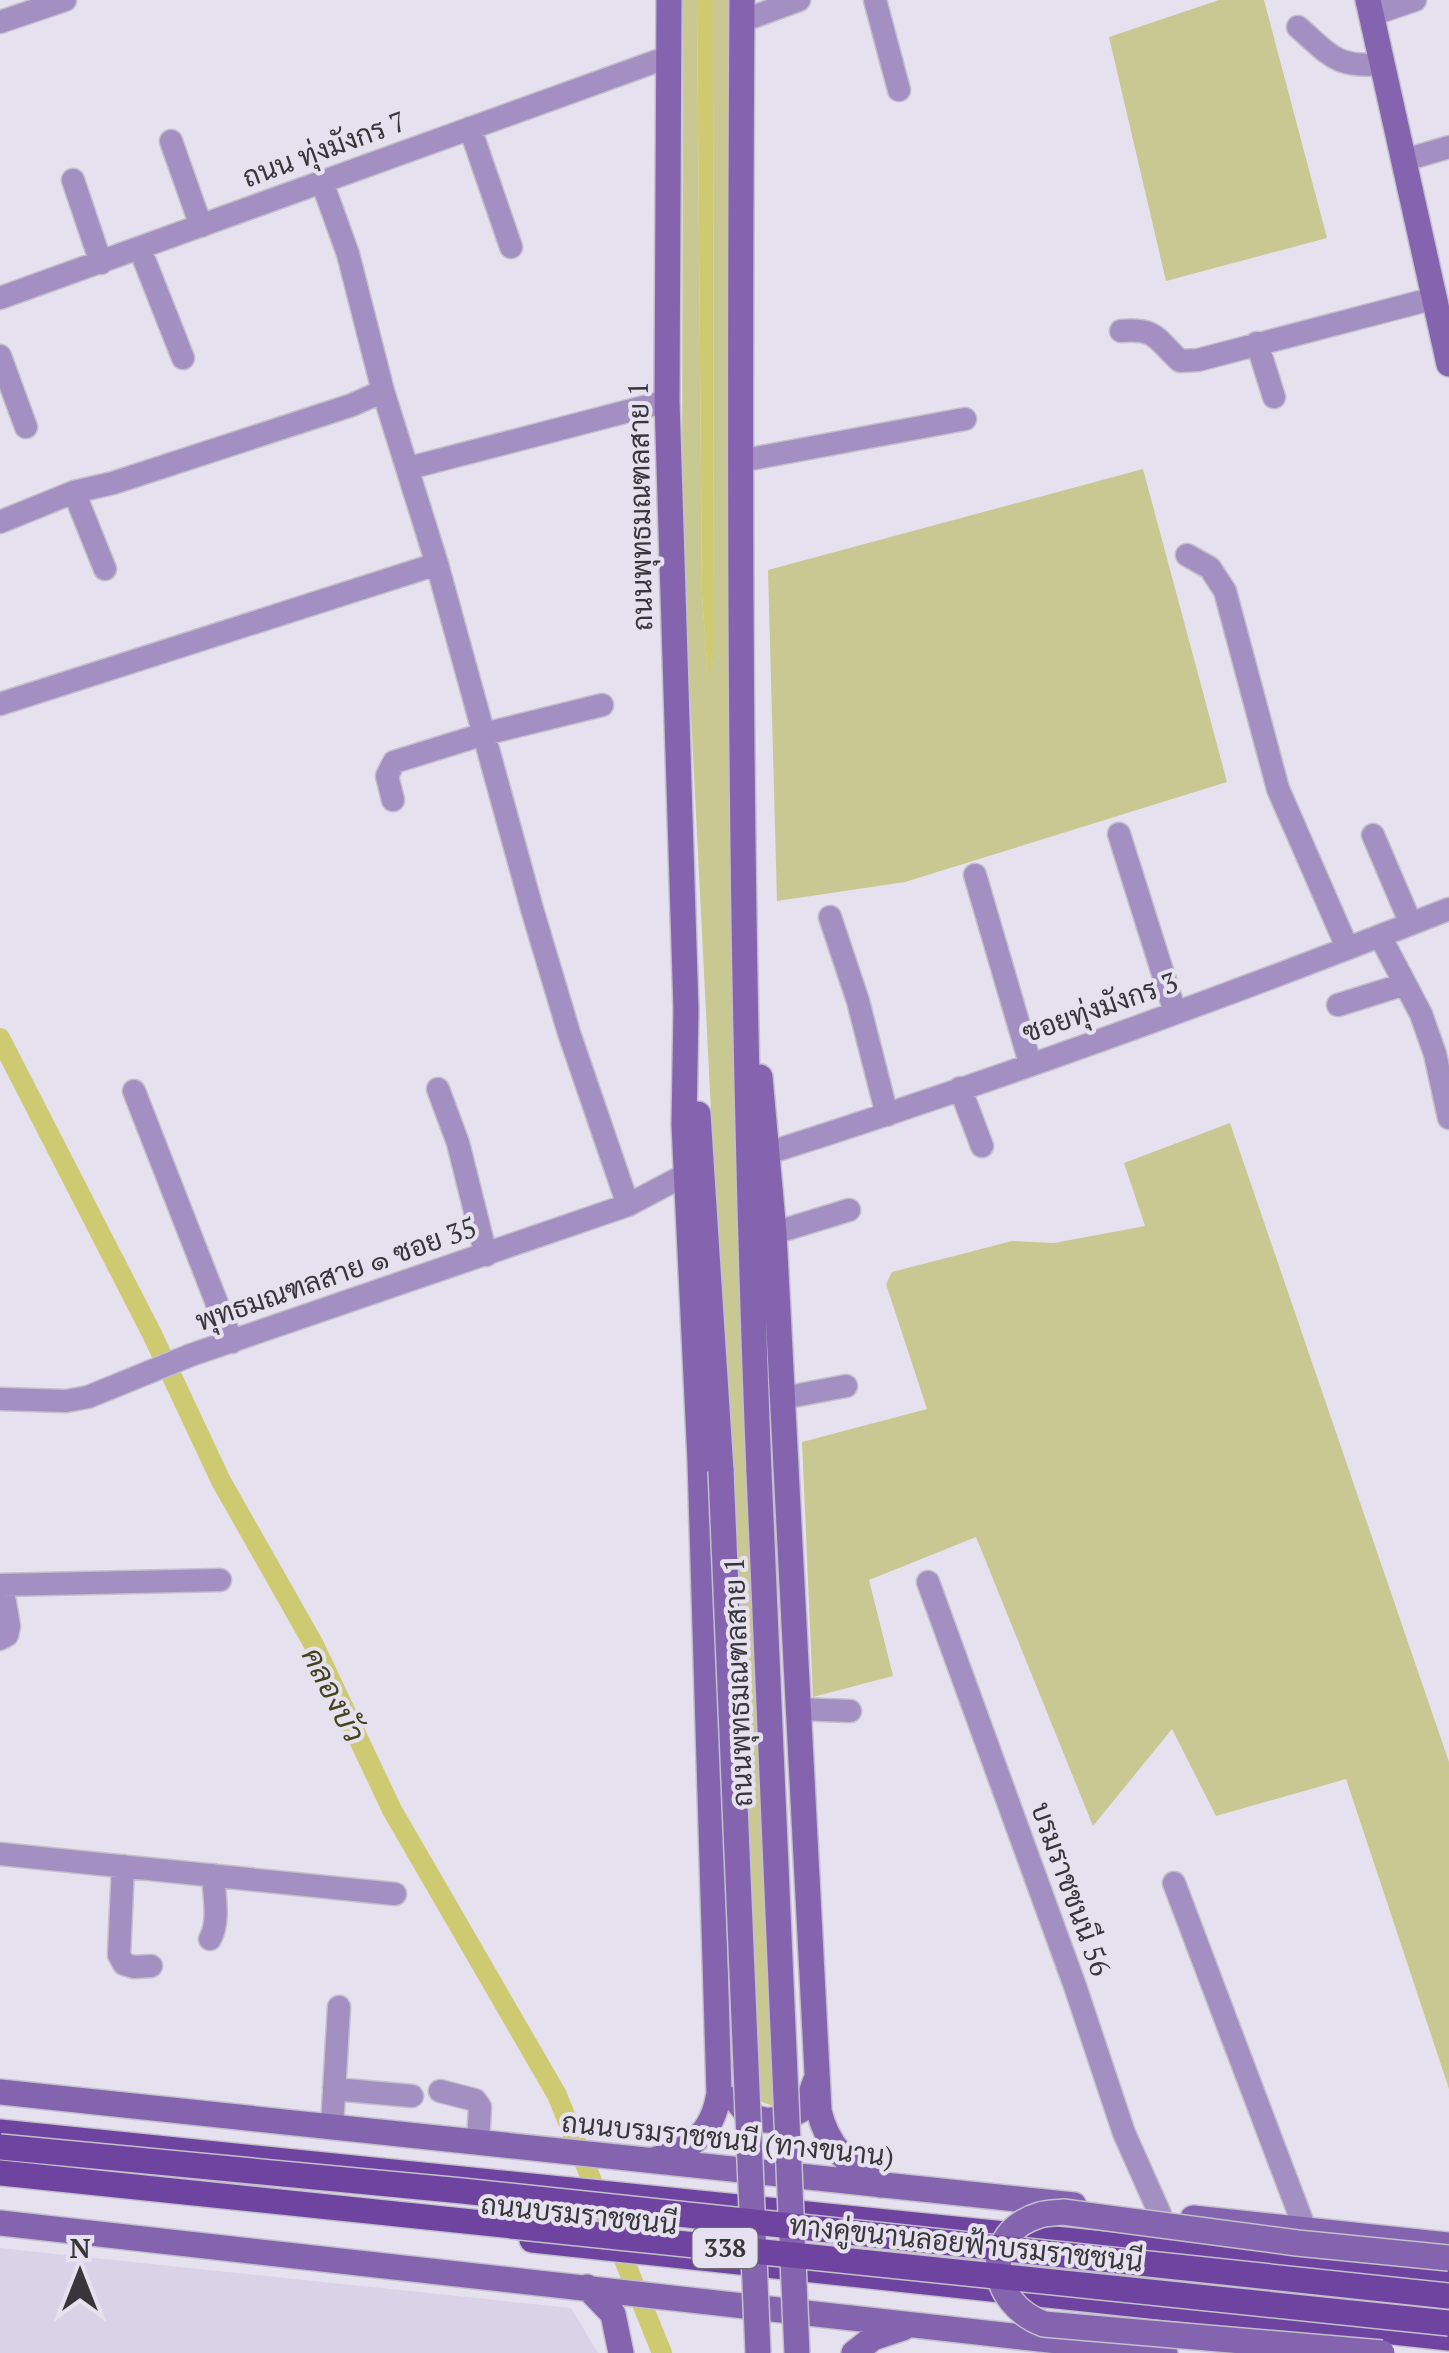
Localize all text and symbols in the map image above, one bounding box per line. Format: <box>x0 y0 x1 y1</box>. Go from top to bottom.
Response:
street label: ถนน ทุ่งมังกร 7 <box>237 102 411 197</box>
street label: ถนนพุทธมณฑลสาย 1 <box>619 381 662 631</box>
street label: ซอยทุ่งมังกร 3 <box>1017 963 1183 1052</box>
street label: พุทธมณฑลสาย ๑ ซอย 35 <box>190 1208 482 1341</box>
street label: ถนนพุทธมณฑลสาย 1 <box>715 1556 762 1807</box>
water label: คลองบัว <box>293 1640 375 1749</box>
street label: บรมราชชนนี 56 <box>1023 1797 1120 1981</box>
street label: ถนนบรมราชชนนี (ทางขนาน) <box>560 2103 896 2174</box>
street label: ถนนบรมราชชนนี <box>479 2185 679 2242</box>
street label: ทางคู่ขนานลอยฟ้าบรมราชชนนี <box>787 2206 1145 2281</box>
north arrow <box>30 2223 130 2323</box>
road number: 338 <box>692 2228 758 2268</box>
text: N <box>69 2229 91 2266</box>

